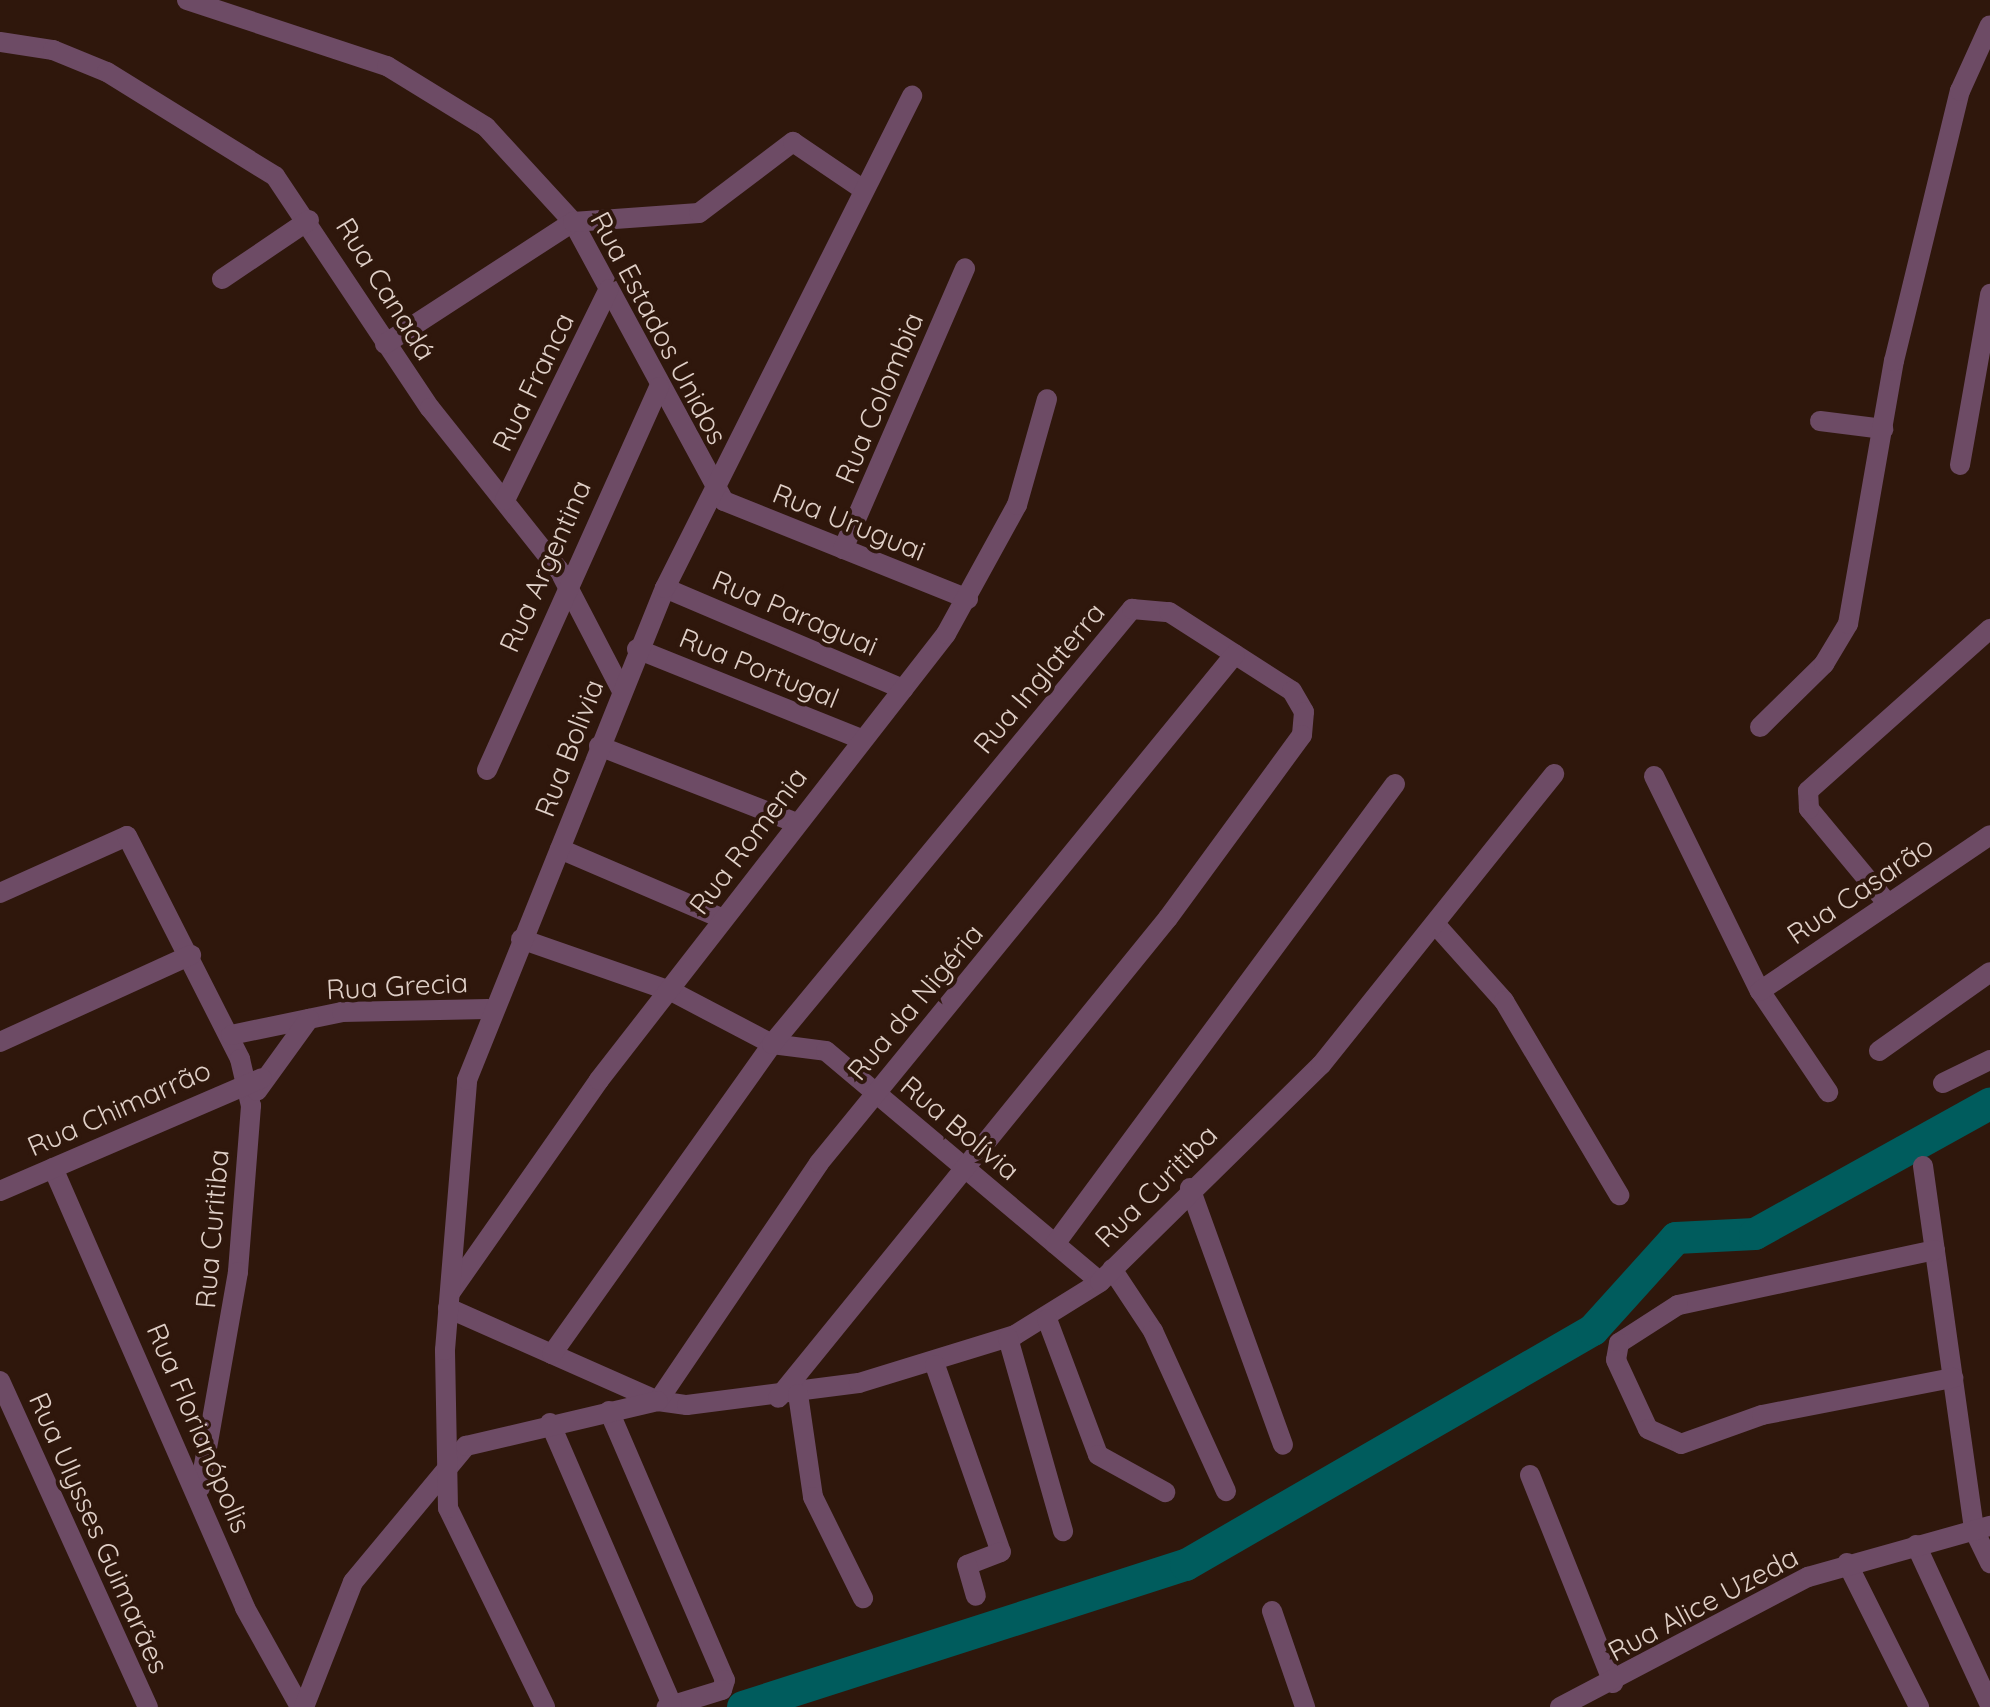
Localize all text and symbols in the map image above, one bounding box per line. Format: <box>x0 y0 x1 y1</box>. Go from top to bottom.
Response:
street label: Rua Estados Unidos <box>584 206 734 450</box>
street label: Rua Canadá <box>329 212 443 366</box>
street label: Rua Franca <box>485 307 581 457</box>
street label: Rua Colombia <box>828 307 930 489</box>
street label: Rua Argentina <box>492 475 598 657</box>
street label: Rua Uruguai <box>768 476 930 568</box>
street label: Rua Paraguai <box>707 563 883 663</box>
street label: Rua Inglaterra <box>966 596 1112 760</box>
street label: Rua Portugal <box>674 621 844 715</box>
street label: Rua Bolivia <box>527 675 611 821</box>
street label: Rua Romenia <box>682 761 814 921</box>
street label: Rua Casarão <box>1781 829 1939 951</box>
street label: Rua da Nigéria <box>840 917 990 1087</box>
street label: Rua Grecia <box>325 966 469 1006</box>
street label: Rua Chimarrão <box>22 1053 216 1163</box>
street label: Rua Bolívia <box>894 1069 1026 1187</box>
street label: Rua Curitiba <box>1088 1118 1224 1254</box>
street label: Rua Curitiba <box>188 1148 236 1310</box>
street label: Rua Florianópolis <box>140 1318 258 1538</box>
street label: Rua Ulysses Guimarães <box>22 1387 176 1679</box>
street label: Rua Alice Uzeda <box>1602 1540 1804 1668</box>

